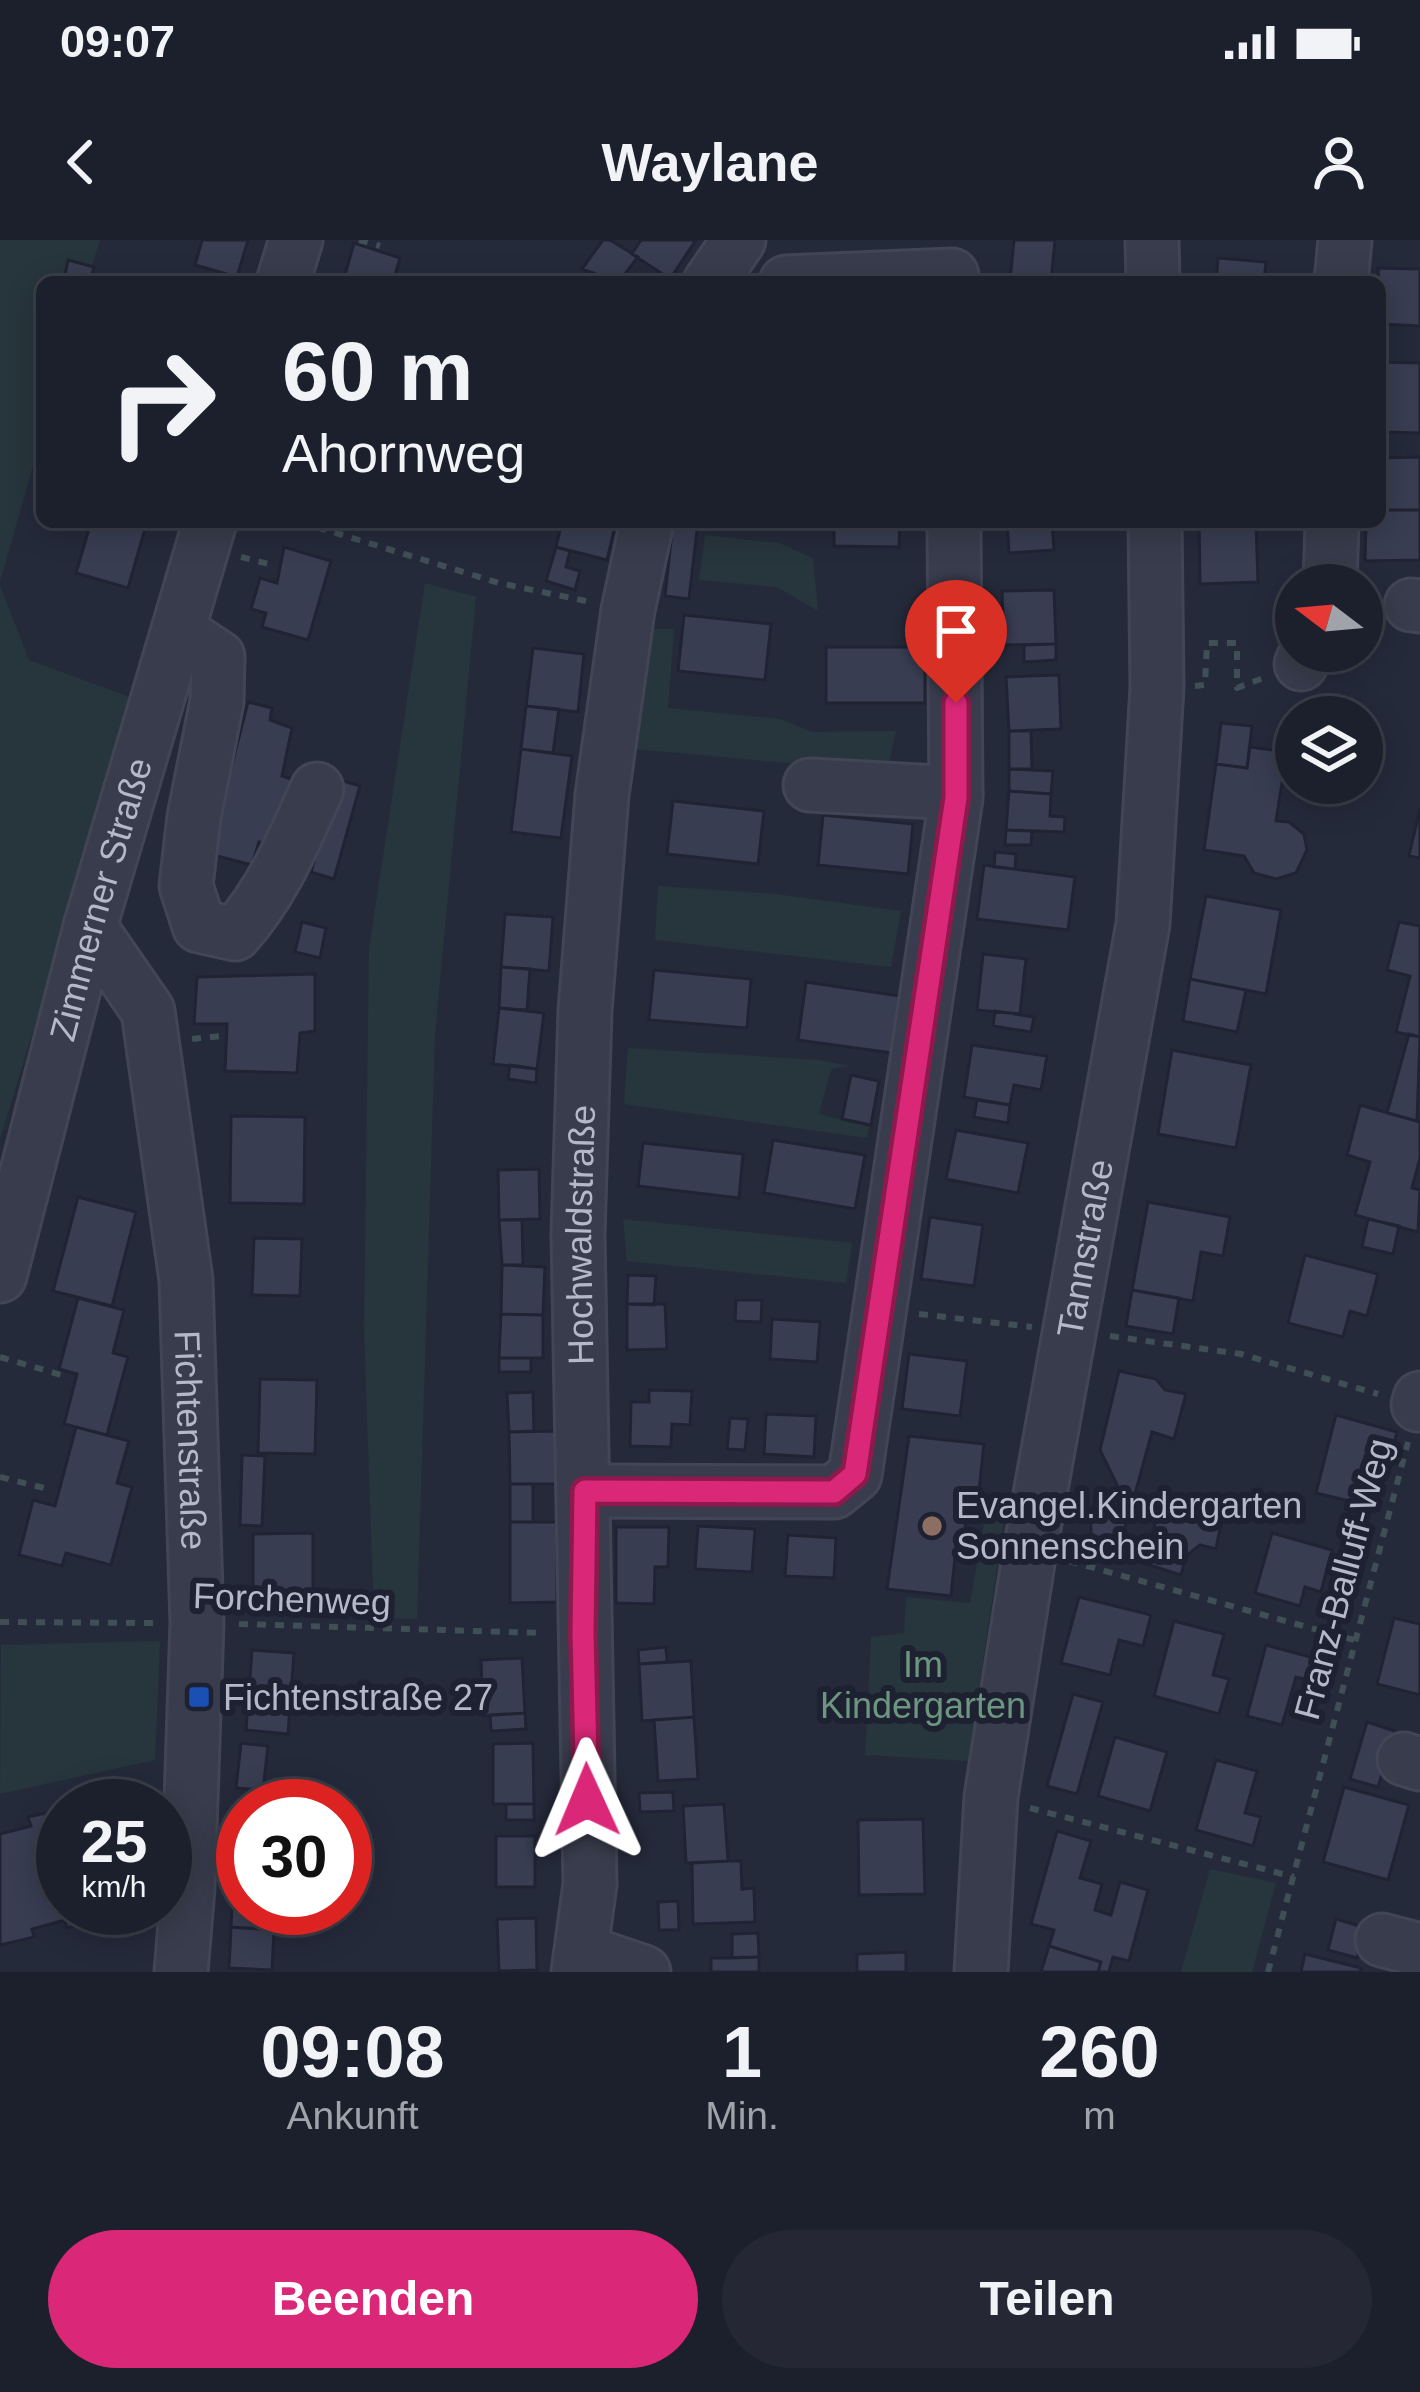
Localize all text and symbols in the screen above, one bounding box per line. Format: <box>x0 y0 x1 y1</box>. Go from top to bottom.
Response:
text: 09:07 <box>60 16 175 67</box>
icon: back <box>48 129 114 195</box>
icon: person <box>1306 129 1372 195</box>
text: Waylane <box>601 132 819 192</box>
icon: right <box>84 324 240 480</box>
text: 60 m <box>282 324 473 418</box>
text: Ahornweg <box>282 423 525 483</box>
north arrow <box>1275 564 1383 672</box>
map controls <box>1275 564 1383 804</box>
pin <box>905 580 1007 703</box>
icon: arrive <box>923 598 989 664</box>
button: layers <box>1275 696 1383 804</box>
street label: Zimmerner Straße <box>41 753 160 1045</box>
street label: Hochwaldstraße <box>557 1104 603 1365</box>
street label: Tannstraße <box>1048 1156 1121 1341</box>
street label: Fichtenstraße <box>167 1329 215 1551</box>
street label: Franz-Balluff-Weg <box>1286 1434 1400 1724</box>
place label: Evangel.Kindergarten Sonnenschein <box>956 1485 1302 1567</box>
marker: Evangel.Kindergarten Sonnenschein <box>919 1513 945 1539</box>
street label: Forchenweg <box>192 1575 392 1623</box>
park label: Im Kindergarten <box>820 1644 1026 1726</box>
place label: Fichtenstraße 27 <box>223 1677 493 1718</box>
marker: Fichtenstraße 27 <box>186 1684 212 1710</box>
position arrow <box>524 1737 650 1863</box>
speed limit sign: 30 <box>216 1779 372 1935</box>
text: 25 <box>81 1808 147 1875</box>
text: km/h <box>81 1870 147 1903</box>
text: 09:08 <box>261 2012 445 2092</box>
text: 1 <box>722 2012 762 2092</box>
text: 260 <box>1039 2012 1159 2092</box>
text: Ankunft <box>286 2094 419 2137</box>
text: Min. <box>705 2094 779 2137</box>
text: m <box>1083 2094 1116 2137</box>
button: Beenden <box>48 2230 698 2368</box>
button: Teilen <box>722 2230 1372 2368</box>

